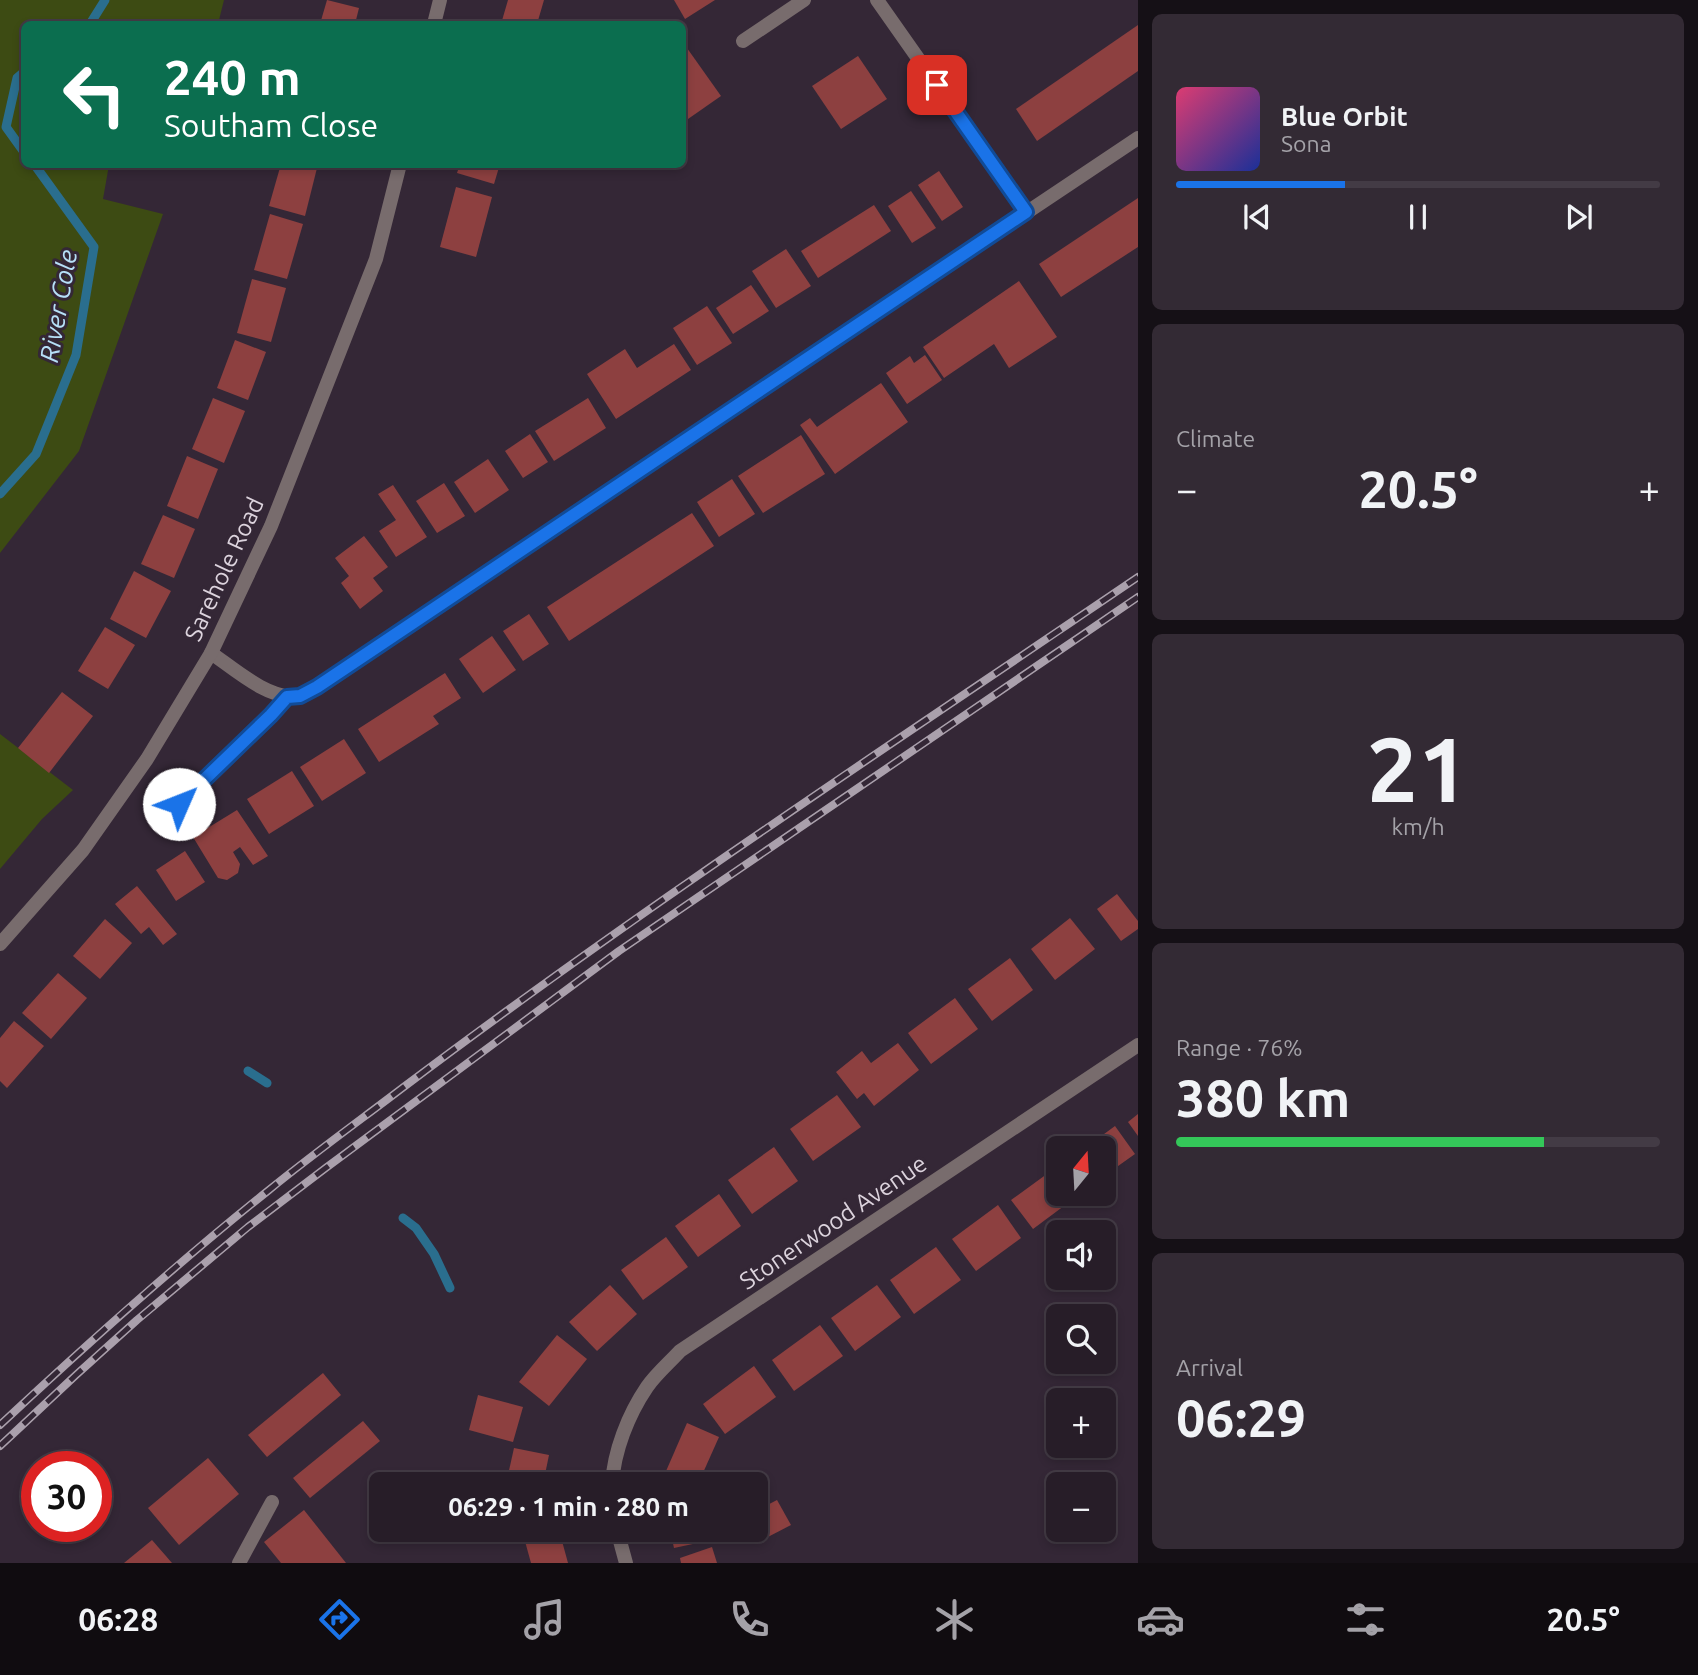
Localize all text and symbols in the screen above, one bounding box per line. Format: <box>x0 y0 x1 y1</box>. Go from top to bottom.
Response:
icon: left <box>49 49 140 140</box>
text: 240 m <box>164 49 301 104</box>
pin <box>907 55 967 115</box>
icon: arrive <box>918 66 956 104</box>
text: Blue Orbit <box>1281 102 1408 131</box>
text: Southam Close <box>164 107 378 143</box>
text: Sona <box>1281 131 1331 156</box>
icon: previous <box>1238 198 1276 236</box>
icon: pause <box>1399 198 1437 236</box>
icon: next <box>1560 198 1598 236</box>
water label: River Cole <box>34 248 82 364</box>
text: Climate <box>1176 426 1255 451</box>
text: 20.5° <box>1358 460 1478 518</box>
text: − <box>1176 468 1197 510</box>
text: + <box>1639 468 1660 510</box>
street label: Sarehole Road <box>179 493 269 645</box>
text: 21 <box>1367 717 1469 819</box>
position arrow <box>142 767 216 841</box>
text: km/h <box>1391 814 1445 839</box>
text: Range · 76% <box>1176 1035 1303 1060</box>
text: 380 km <box>1176 1069 1350 1127</box>
north arrow <box>1046 1136 1116 1206</box>
map controls <box>1046 1136 1116 1542</box>
street label: Stonerwood Avenue <box>734 1149 932 1295</box>
button: sound <box>1046 1220 1116 1290</box>
button: search <box>1046 1304 1116 1374</box>
text: Arrival <box>1176 1355 1243 1380</box>
button: + <box>1046 1388 1116 1458</box>
text: 06:29 <box>1176 1389 1306 1447</box>
speed limit sign: 30 <box>21 1451 112 1542</box>
button: − <box>1046 1472 1116 1542</box>
text: 06:29 · 1 min · 280 m <box>448 1492 689 1521</box>
icon: directions <box>315 1595 364 1644</box>
icon: music <box>520 1595 569 1644</box>
icon: phone <box>725 1595 774 1644</box>
icon: climate <box>930 1595 979 1644</box>
icon: car <box>1136 1595 1185 1644</box>
icon: filters <box>1341 1595 1390 1644</box>
text: 06:28 <box>78 1601 158 1637</box>
text: 20.5° <box>1546 1601 1620 1637</box>

